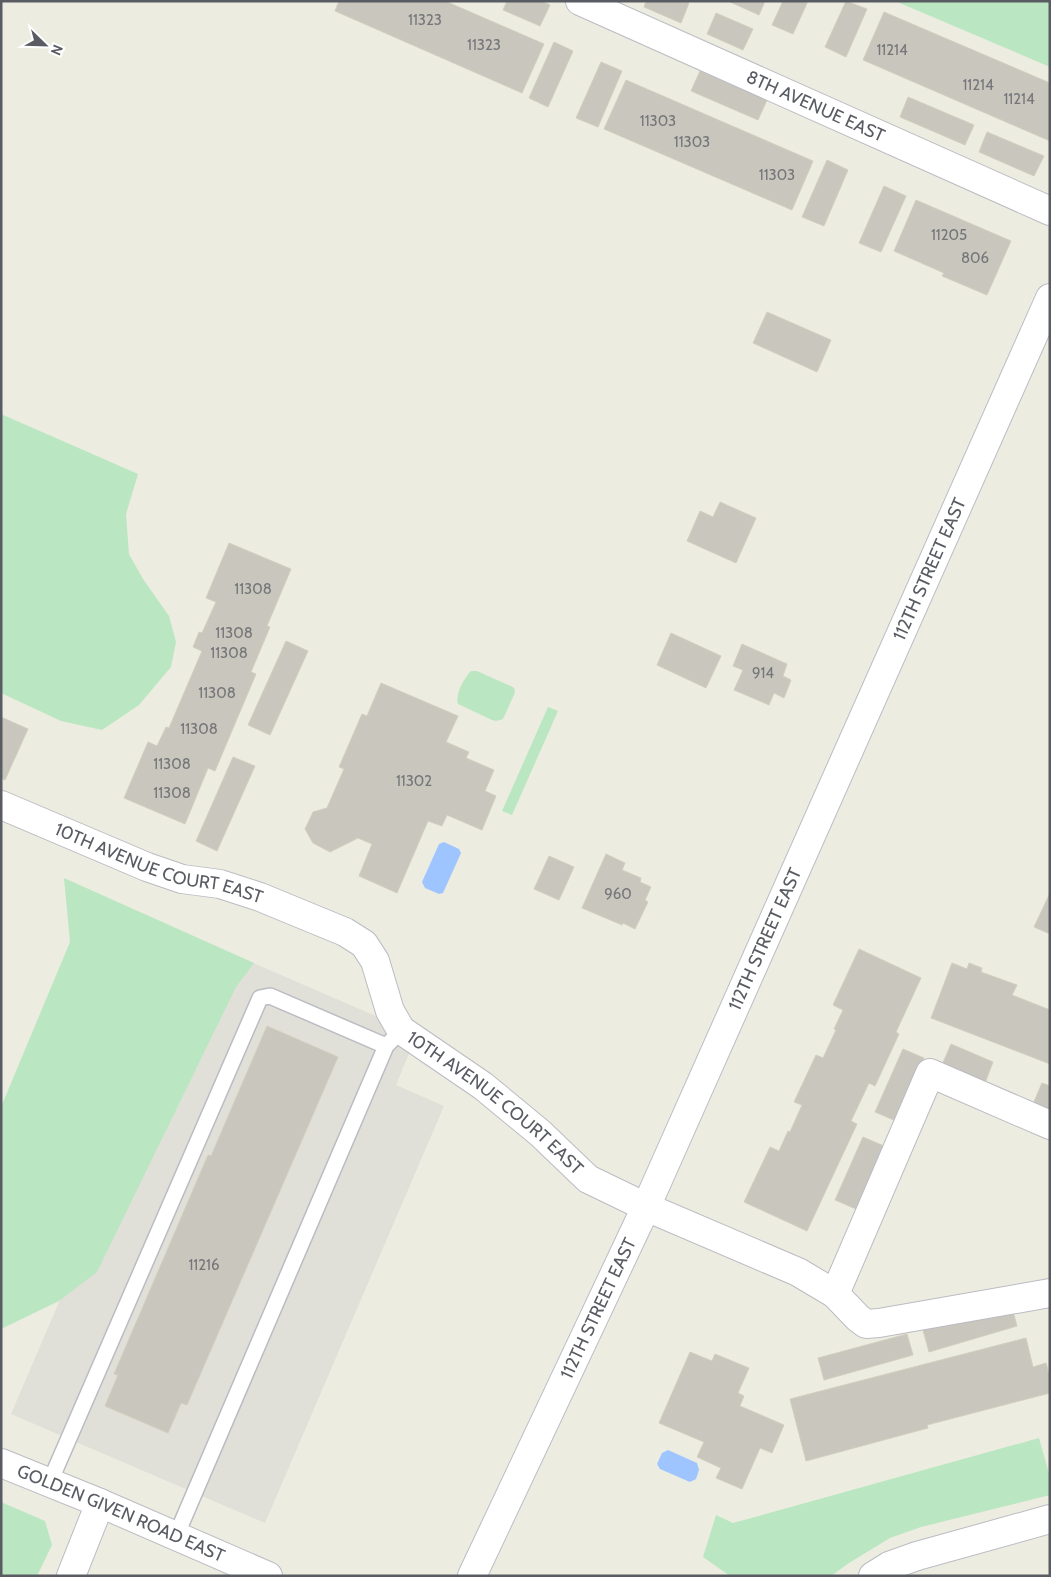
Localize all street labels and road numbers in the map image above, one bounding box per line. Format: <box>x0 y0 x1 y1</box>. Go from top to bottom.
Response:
street label: 8TH AVENUE EAST <box>743 66 889 147</box>
street label: 112TH STREET EAST <box>888 494 971 644</box>
street label: 10TH AVENUE COURT EAST <box>52 818 266 908</box>
street label: 112TH STREET EAST <box>724 864 806 1014</box>
street label: 10TH AVENUE COURT EAST <box>403 1026 588 1180</box>
street label: 112TH STREET EAST <box>556 1234 641 1382</box>
street label: GOLDEN GIVEN ROAD EAST <box>14 1460 228 1567</box>

